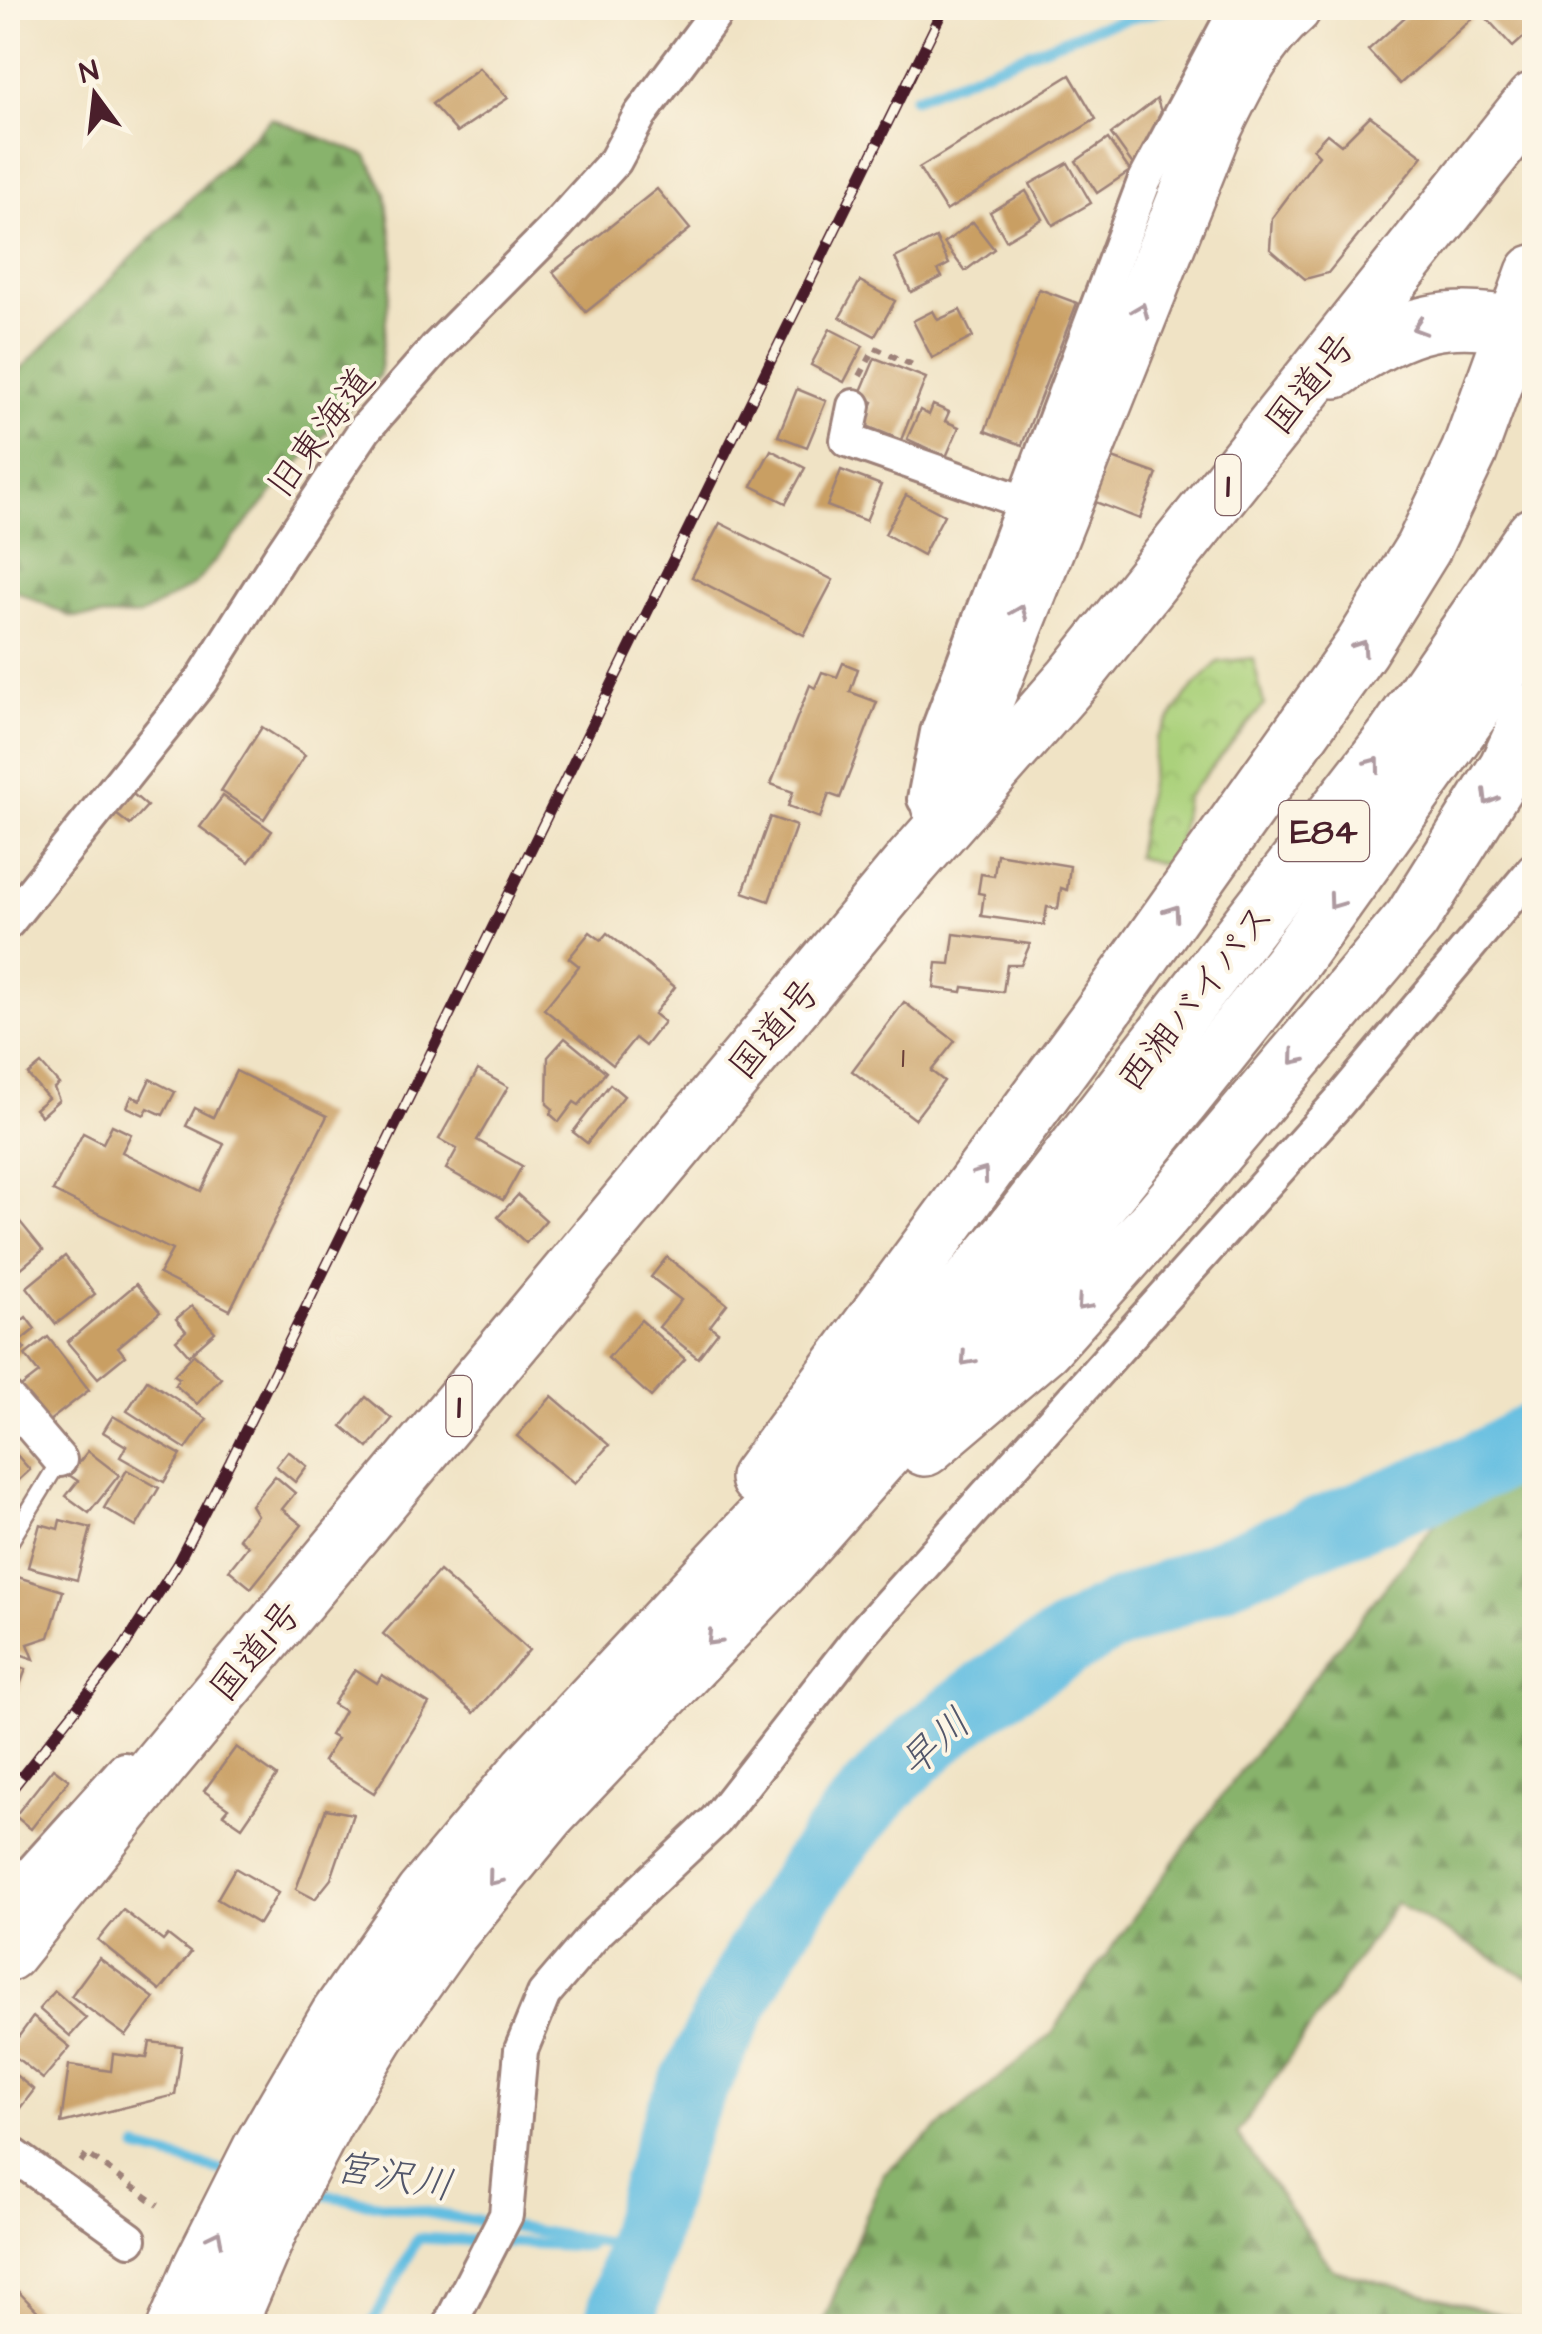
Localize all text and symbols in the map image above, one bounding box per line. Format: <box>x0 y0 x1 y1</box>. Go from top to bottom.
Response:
north arrow <box>45 45 145 145</box>
text: N <box>75 51 103 93</box>
one-way arrow <box>1129 302 1149 320</box>
one-way arrow <box>1412 315 1429 336</box>
street label: 国道1号 <box>1254 322 1369 447</box>
street label: 旧東海道 <box>255 357 388 510</box>
road number: 1 <box>1216 455 1240 515</box>
one-way arrow <box>1009 604 1029 622</box>
one-way arrow <box>1349 639 1368 657</box>
one-way arrow <box>1363 757 1380 775</box>
one-way arrow <box>1482 787 1501 805</box>
road number: E84 <box>1279 801 1369 861</box>
one-way arrow <box>1329 891 1348 910</box>
street label: 西湘バイパス <box>1106 893 1287 1104</box>
one-way arrow <box>1161 904 1180 923</box>
street label: 国道1号 <box>717 967 834 1092</box>
house number: 1 <box>901 1035 905 1080</box>
one-way arrow <box>1289 1047 1307 1065</box>
one-way arrow <box>970 1167 989 1186</box>
one-way arrow <box>1076 1292 1094 1311</box>
one-way arrow <box>960 1347 978 1366</box>
road number: 1 <box>446 1376 472 1436</box>
street label: 国道1号 <box>198 1589 315 1714</box>
one-way arrow <box>707 1627 725 1646</box>
water label: 早川 <box>888 1697 984 1791</box>
one-way arrow <box>488 1868 506 1886</box>
water label: 宮沢川 <box>330 2140 457 2215</box>
one-way arrow <box>204 2230 223 2248</box>

